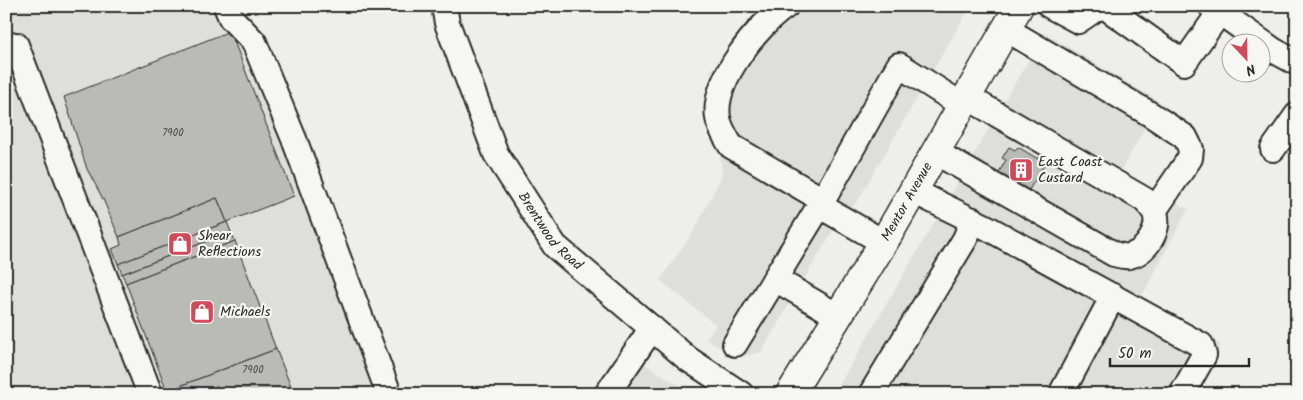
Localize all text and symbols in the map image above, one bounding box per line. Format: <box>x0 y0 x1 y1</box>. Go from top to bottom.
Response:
north arrow <box>1220 32 1270 82</box>
text: N <box>1242 57 1259 81</box>
house number: 7900 <box>162 124 184 142</box>
place label: East Coast Custard <box>1038 151 1103 189</box>
building icon: East Coast Custard <box>1008 157 1034 183</box>
street label: Mentor Avenue <box>876 158 939 246</box>
street label: Brentwood Road <box>512 188 588 277</box>
place label: Shear Reflections <box>198 225 261 263</box>
shop icon: Shear Reflections <box>167 231 193 257</box>
shop icon: Michaels <box>189 299 215 325</box>
place label: Michaels <box>220 301 270 323</box>
scale bar <box>1110 335 1249 367</box>
text: 50 m <box>1118 342 1152 366</box>
house number: 7900 <box>242 361 264 379</box>

